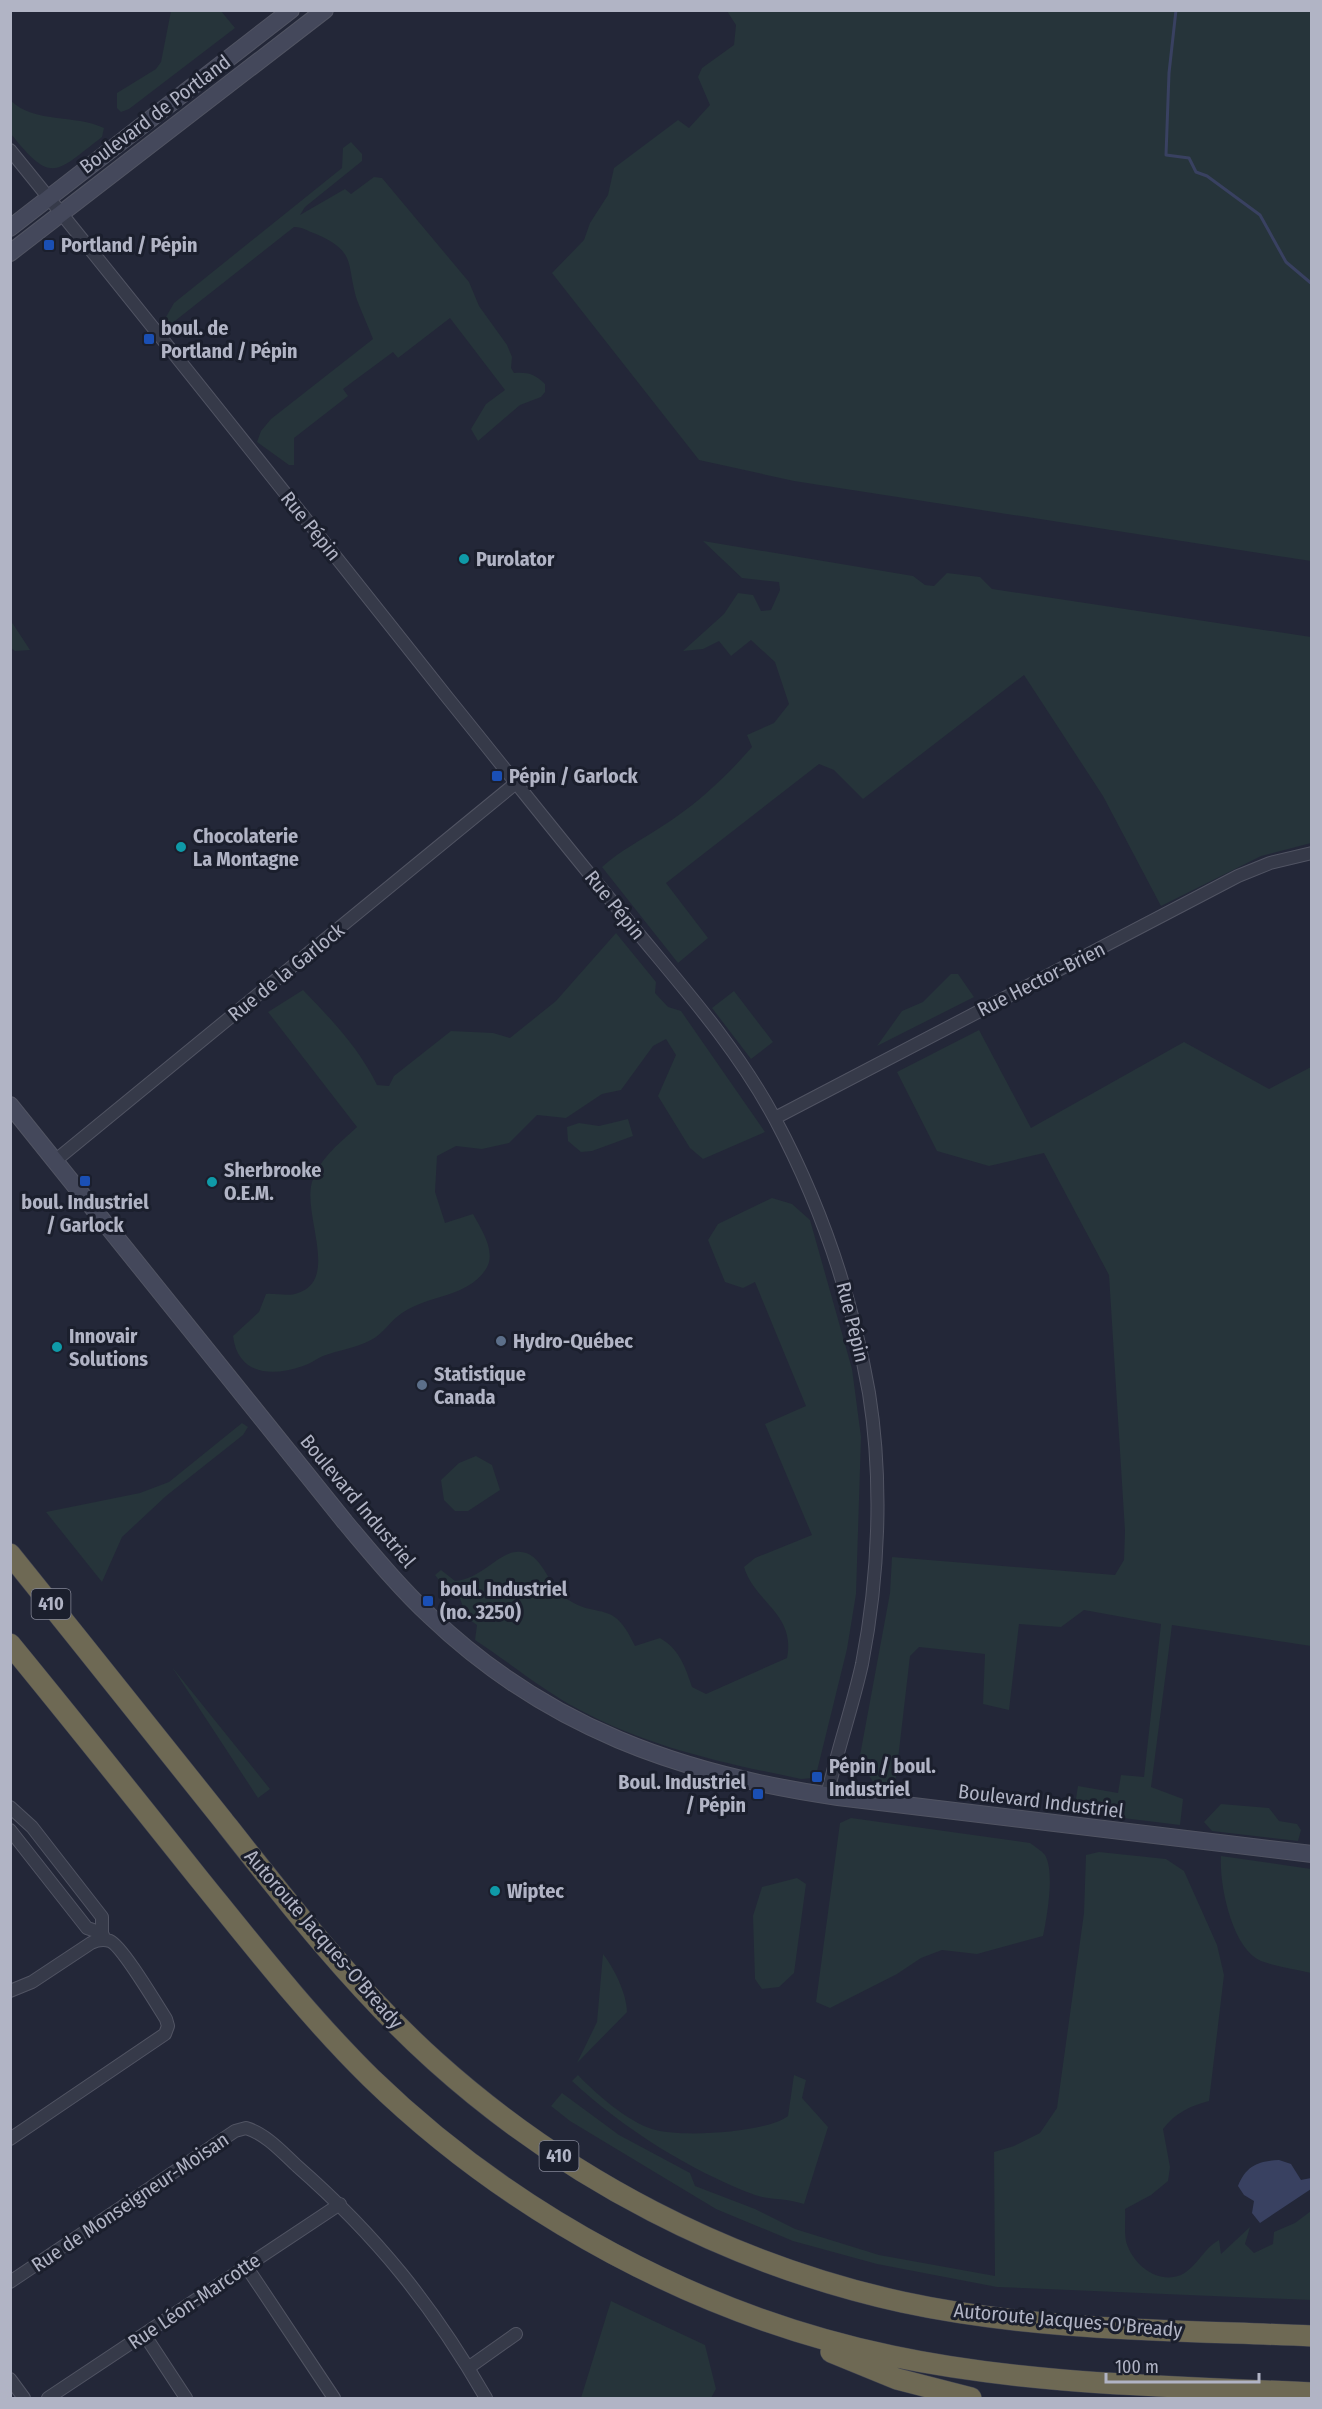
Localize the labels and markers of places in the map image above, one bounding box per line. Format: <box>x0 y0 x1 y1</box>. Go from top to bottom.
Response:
place label: Portland / Pépin <box>61 233 197 257</box>
marker: Portland / Pépin <box>42 238 56 252</box>
place label: boul. de Portland / Pépin <box>161 316 297 363</box>
marker: boul. de Portland / Pépin <box>142 332 156 346</box>
place label: Purolator <box>476 547 555 571</box>
marker: Purolator <box>457 552 471 566</box>
place label: Pépin / Garlock <box>509 764 638 788</box>
marker: Pépin / Garlock <box>490 769 504 783</box>
place label: Chocolaterie La Montagne <box>193 824 299 871</box>
marker: Chocolaterie La Montagne <box>174 840 188 854</box>
place label: Sherbrooke O.E.M. <box>224 1158 321 1205</box>
marker: boul. Industriel / Garlock <box>78 1174 92 1188</box>
marker: Sherbrooke O.E.M. <box>205 1175 219 1189</box>
place label: boul. Industriel / Garlock <box>21 1190 149 1237</box>
place label: Innovair Solutions <box>69 1324 148 1371</box>
place label: Hydro-Québec <box>513 1329 633 1353</box>
marker: Hydro-Québec <box>494 1334 508 1348</box>
marker: Innovair Solutions <box>50 1340 64 1354</box>
place label: Statistique Canada <box>434 1362 526 1409</box>
marker: Statistique Canada <box>415 1378 429 1392</box>
place label: boul. Industriel (no. 3250) <box>440 1577 568 1624</box>
marker: boul. Industriel (no. 3250) <box>421 1594 435 1608</box>
place label: Pépin / boul. Industriel <box>829 1754 936 1801</box>
place label: Boul. Industriel / Pépin <box>618 1770 747 1817</box>
marker: Pépin / boul. Industriel <box>810 1770 824 1784</box>
marker: Boul. Industriel / Pépin <box>751 1787 765 1801</box>
place label: Wiptec <box>507 1879 564 1903</box>
marker: Wiptec <box>488 1884 502 1898</box>

